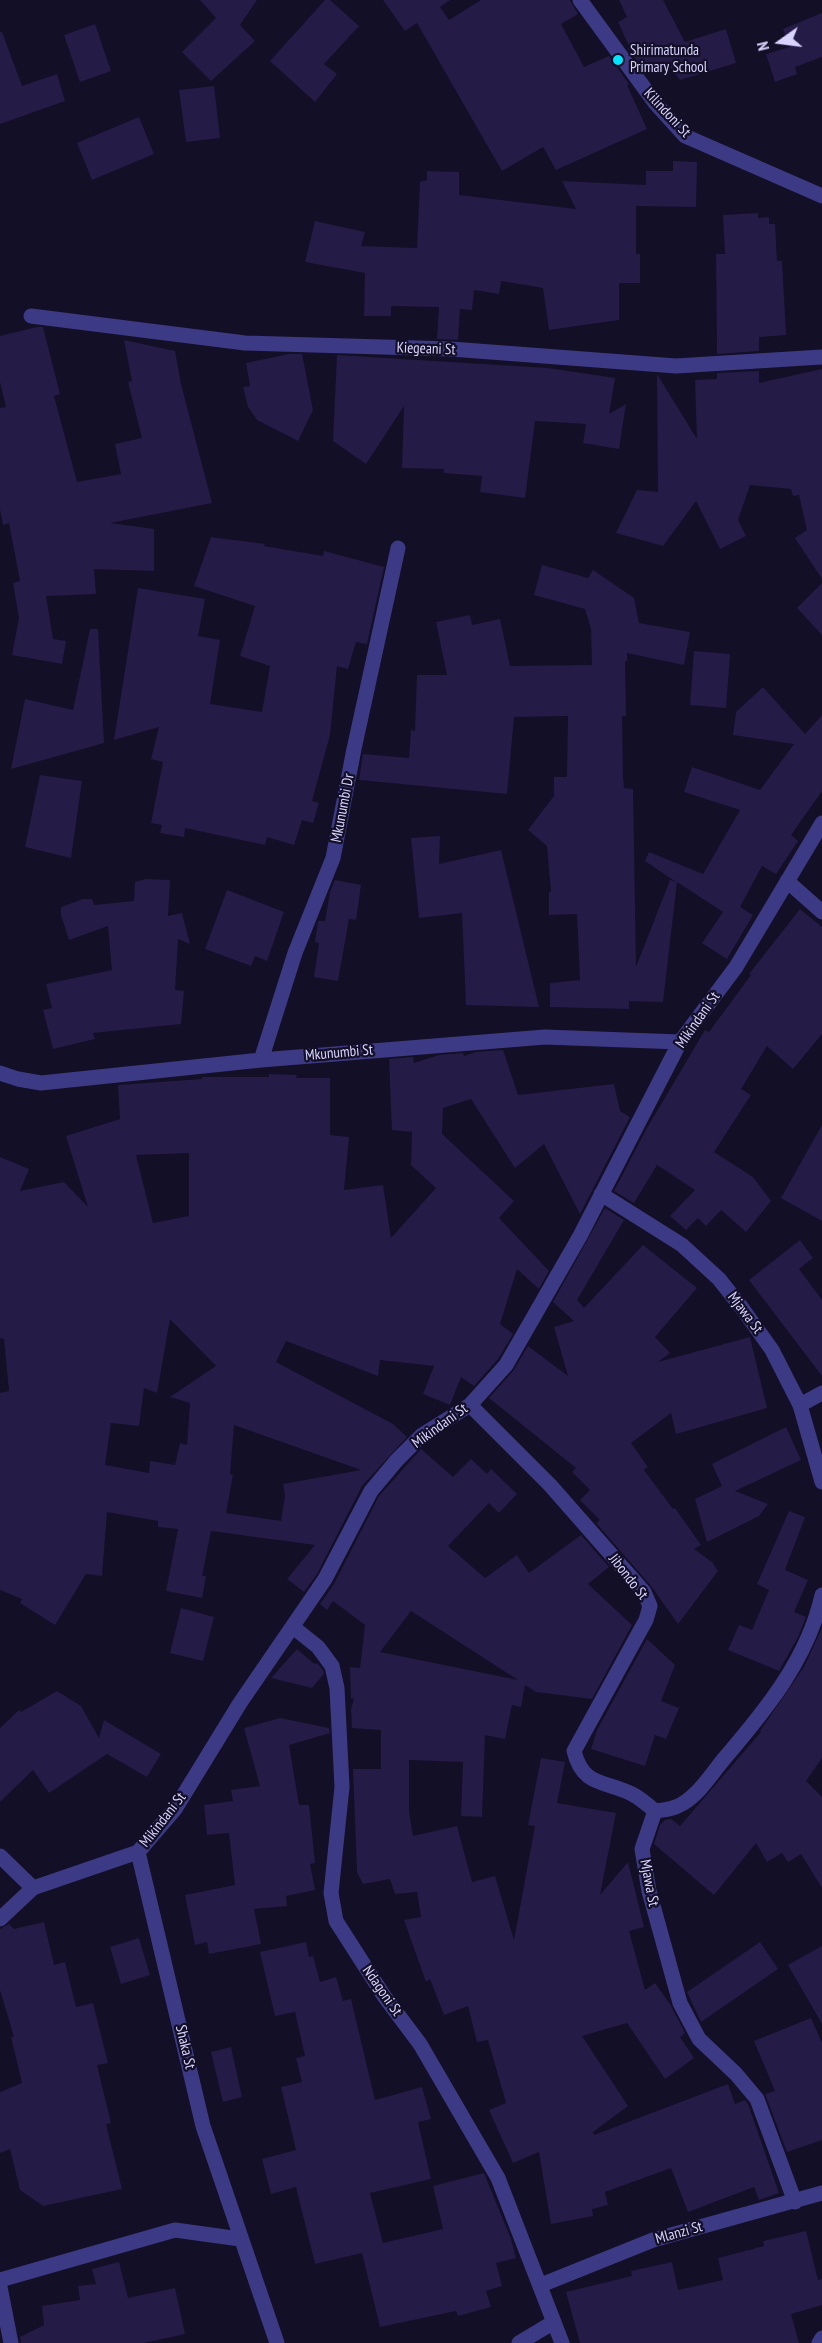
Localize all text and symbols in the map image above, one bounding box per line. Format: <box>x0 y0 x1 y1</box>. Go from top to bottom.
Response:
north arrow <box>750 12 810 72</box>
text: N <box>752 40 773 53</box>
place label: Shirimatunda Primary School <box>630 42 707 77</box>
marker: Shirimatunda Primary School <box>611 53 625 67</box>
street label: Kilindoni St <box>640 85 694 141</box>
street label: Kiegeani St <box>396 339 456 359</box>
street label: Mkunumbi Dr <box>328 772 358 844</box>
street label: Mikindani St <box>672 988 724 1052</box>
street label: Mkunumbi St <box>304 1041 374 1065</box>
street label: Mjawa St <box>724 1289 766 1337</box>
street label: Mikindani St <box>409 1400 471 1452</box>
street label: Jibondo St <box>605 1551 651 1603</box>
street label: Mikindani St <box>136 1789 190 1851</box>
street label: Mjawa St <box>636 1858 662 1908</box>
street label: Ndagoni St <box>358 1962 406 2020</box>
street label: Shaka St <box>171 2023 199 2071</box>
street label: Mlanzi St <box>653 2218 705 2248</box>

